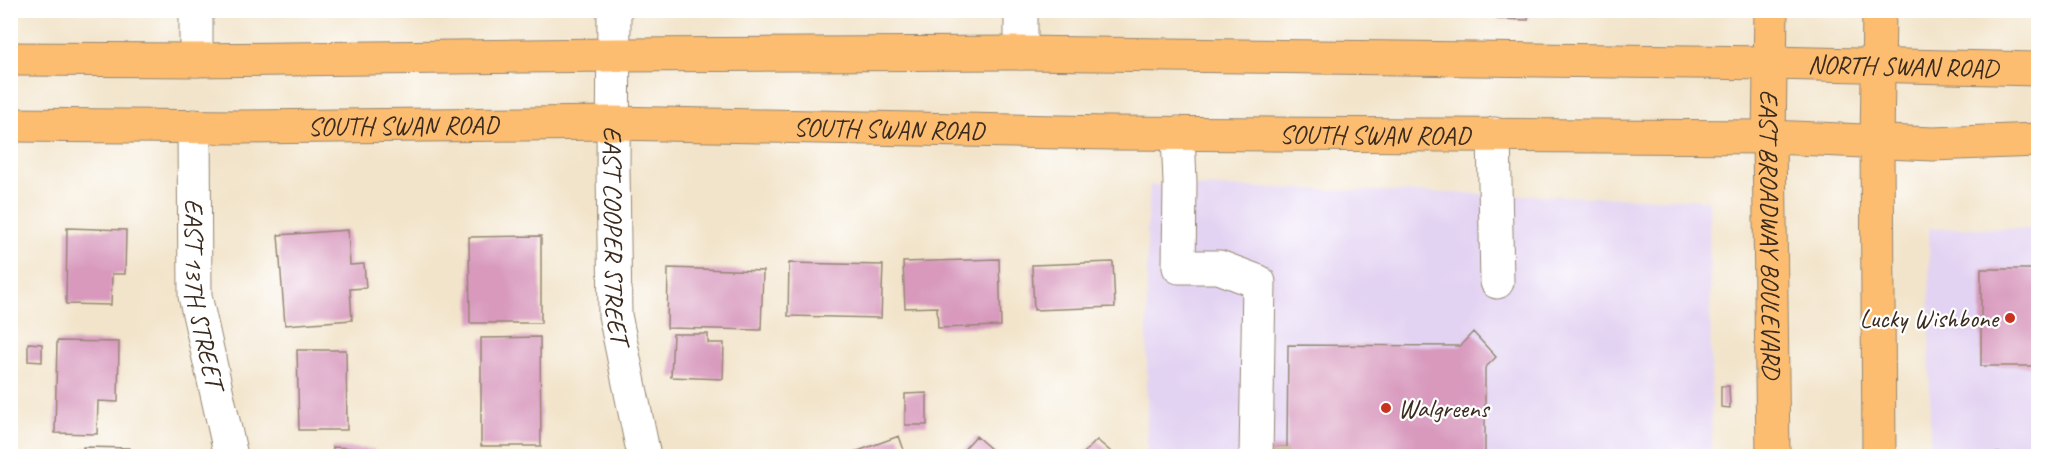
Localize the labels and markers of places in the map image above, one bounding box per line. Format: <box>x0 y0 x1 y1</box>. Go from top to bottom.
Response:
place label: Lucky Wishbone <box>1860 302 2001 335</box>
marker: Lucky Wishbone <box>2003 311 2017 325</box>
place label: Walgreens <box>1398 392 1491 425</box>
marker: Walgreens <box>1379 401 1393 415</box>

